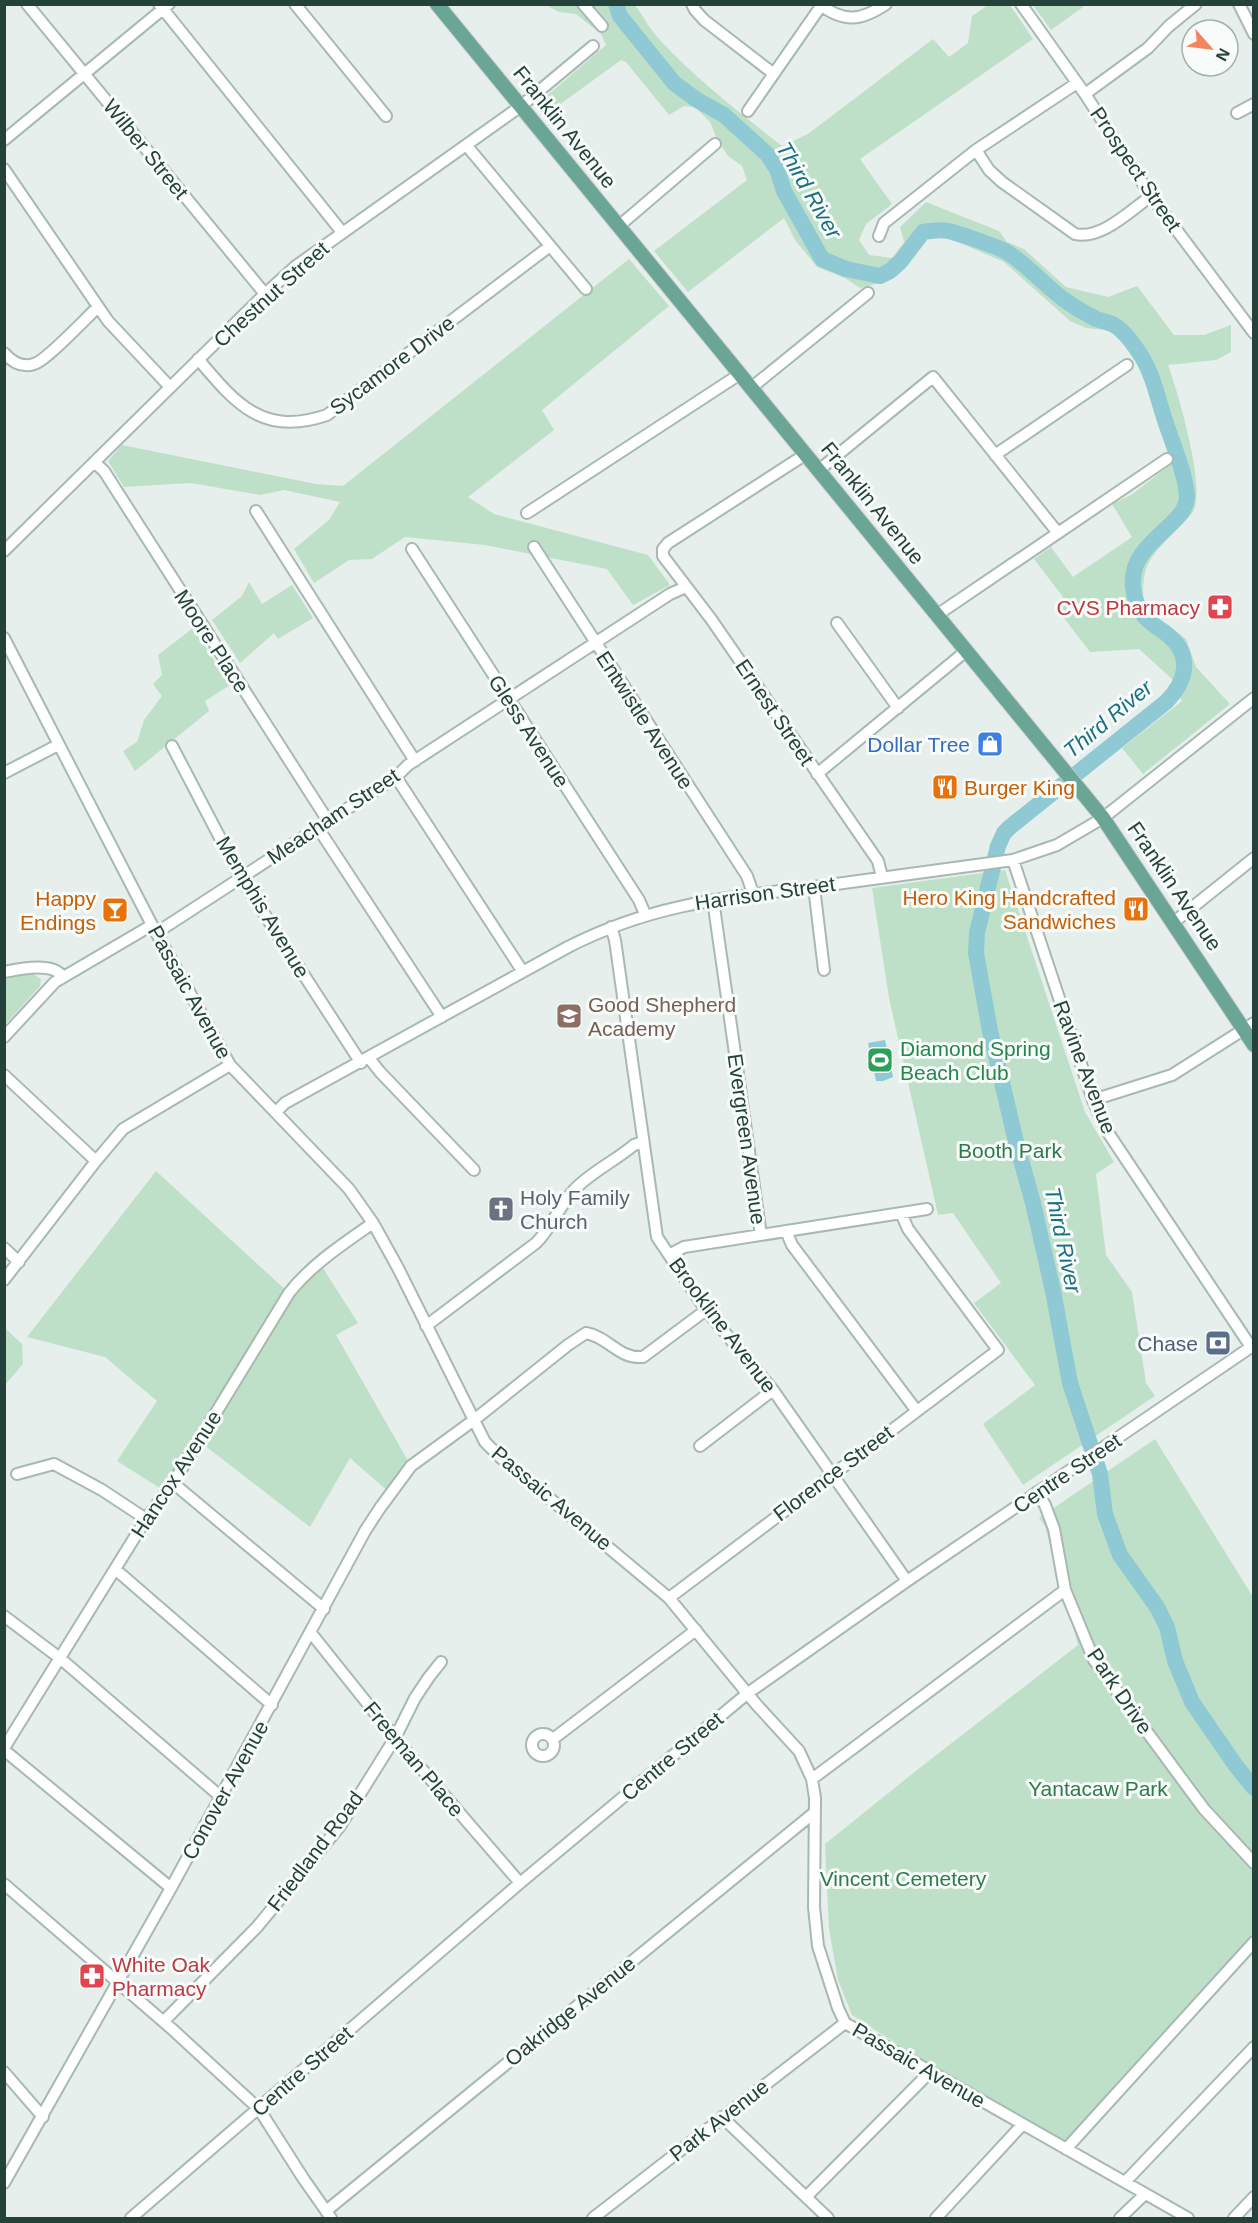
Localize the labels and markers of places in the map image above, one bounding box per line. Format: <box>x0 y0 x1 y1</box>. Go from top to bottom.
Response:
pharmacy icon: CVS Pharmacy <box>1205 592 1235 622</box>
place label: CVS Pharmacy <box>1056 596 1200 619</box>
shop icon: Dollar Tree <box>975 729 1005 759</box>
place label: Dollar Tree <box>867 733 970 756</box>
restaurant icon: Burger King <box>930 772 960 802</box>
place label: Burger King <box>964 776 1075 799</box>
place label: Hero King Handcrafted Sandwiches <box>902 886 1116 933</box>
place label: Happy Endings <box>20 887 97 934</box>
restaurant icon: Hero King Handcrafted Sandwiches <box>1121 894 1151 924</box>
bar icon: Happy Endings <box>100 895 130 925</box>
place label: Good Shepherd Academy <box>588 993 736 1040</box>
school or university icon: Good Shepherd Academy <box>554 1001 584 1031</box>
place label: Diamond Spring Beach Club <box>900 1037 1051 1084</box>
sports icon: Diamond Spring Beach Club <box>865 1045 895 1075</box>
place label: Holy Family Church <box>520 1186 630 1233</box>
church icon: Holy Family Church <box>486 1194 516 1224</box>
bank icon: Chase <box>1203 1328 1233 1358</box>
place label: Chase <box>1137 1332 1198 1355</box>
place label: White Oak Pharmacy <box>112 1953 211 2000</box>
pharmacy icon: White Oak Pharmacy <box>77 1961 107 1991</box>

